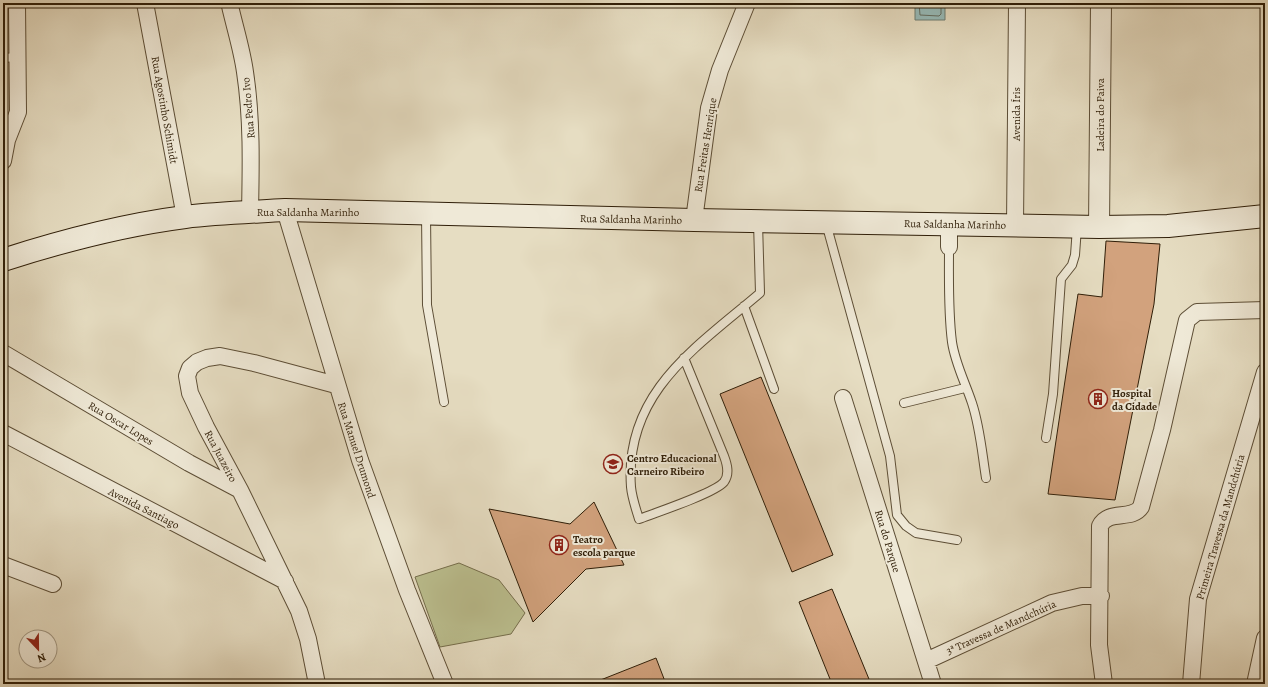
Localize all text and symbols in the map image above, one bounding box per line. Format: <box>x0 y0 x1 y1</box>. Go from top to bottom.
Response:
street label: Rua Agostinho Schimidt <box>148 55 181 165</box>
street label: Rua Pedro Ivo <box>238 76 259 139</box>
street label: Ladeira do Paiva <box>1093 77 1108 152</box>
street label: Avenida Íris <box>1009 87 1024 142</box>
street label: Rua Freitas Henrique <box>691 97 720 193</box>
street label: Rua Saldanha Marinho <box>257 205 360 220</box>
street label: Rua Saldanha Marinho <box>580 211 683 228</box>
street label: Rua Saldanha Marinho <box>904 216 1007 233</box>
place label: Hospital da Cidade <box>1112 386 1157 414</box>
building icon: Hospital da Cidade <box>1087 388 1109 410</box>
street label: Rua Oscar Lopes <box>85 398 156 449</box>
street label: Rua Manuel Drumond <box>334 400 379 500</box>
street label: Rua Juazeiro <box>201 428 241 485</box>
place label: Centro Educacional Carneiro Ribeiro <box>627 451 717 479</box>
street label: Primeira Travessa da Mandchúria <box>1192 452 1249 602</box>
school or university icon: Centro Educacional Carneiro Ribeiro <box>602 453 624 475</box>
street label: Avenida Santiago <box>105 484 182 533</box>
street label: Rua do Parque <box>871 508 904 574</box>
place label: Teatro escola parque <box>573 532 635 560</box>
building icon: Teatro escola parque <box>548 534 570 556</box>
street label: 3ª Travessa de Mandchúria <box>944 596 1059 659</box>
north arrow <box>18 629 58 669</box>
text: N <box>35 649 48 666</box>

